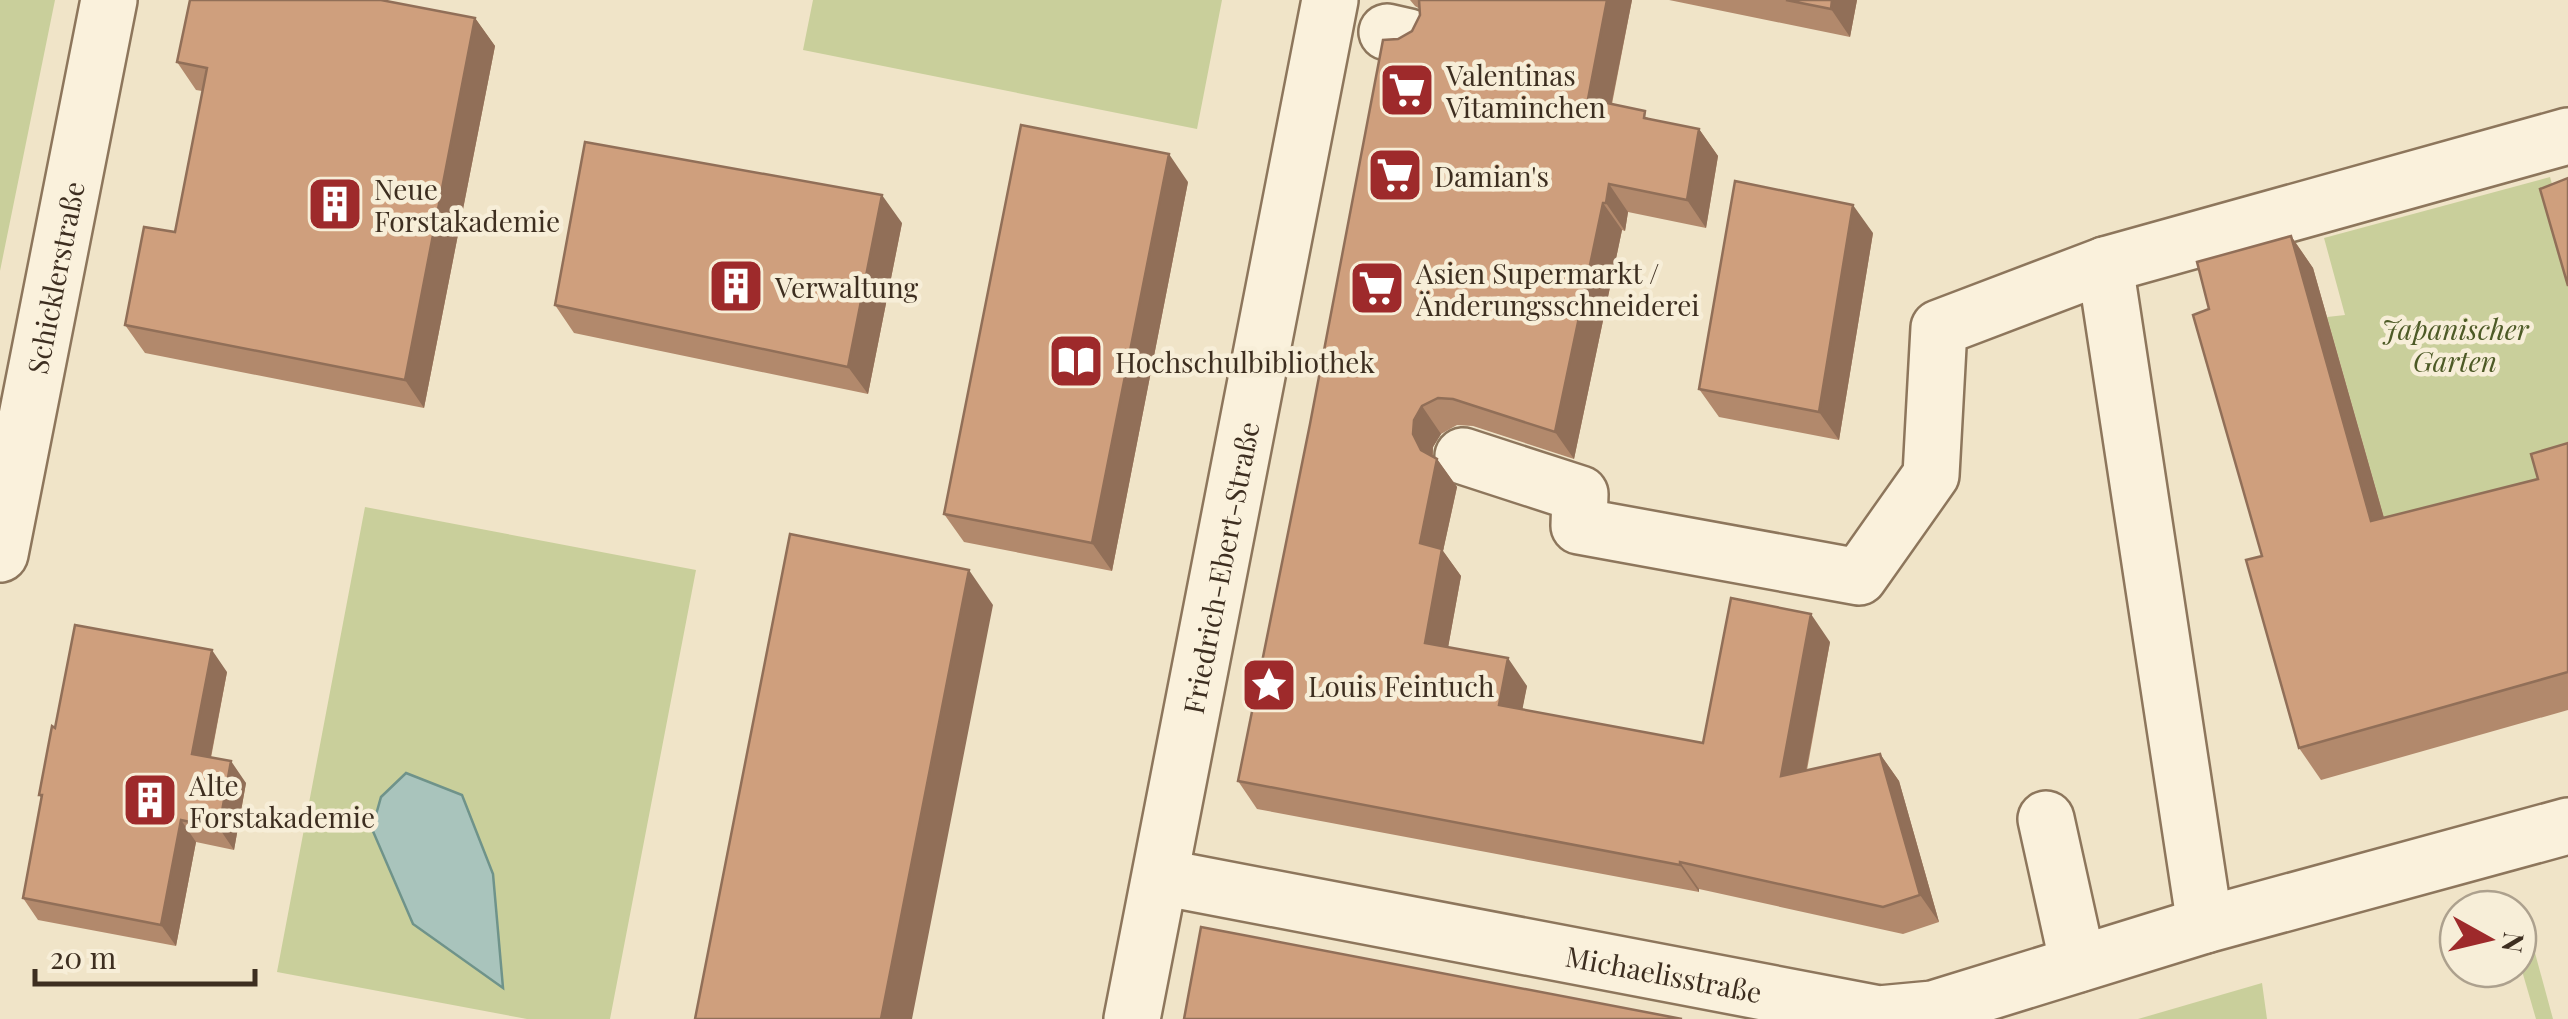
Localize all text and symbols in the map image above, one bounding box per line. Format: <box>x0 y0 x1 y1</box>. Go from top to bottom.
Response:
place label: Valentinas Vitaminchen <box>1445 56 1606 125</box>
supermarket icon: Valentinas Vitaminchen <box>1377 60 1437 120</box>
supermarket icon: Damian's <box>1365 145 1425 205</box>
place label: Damian's <box>1434 157 1549 194</box>
place label: Neue Forstakademie <box>374 170 560 239</box>
building icon: Neue Forstakademie <box>305 174 365 234</box>
street label: Schicklerstraße <box>17 178 91 377</box>
place label: Asien Supermarkt / Änderungsschneiderei <box>1415 254 1700 323</box>
building icon: Verwaltung <box>706 256 766 316</box>
supermarket icon: Asien Supermarkt / Änderungsschneiderei <box>1347 258 1407 318</box>
place label: Verwaltung <box>774 268 919 305</box>
park label: Japanischer Garten <box>2381 310 2530 379</box>
library icon: Hochschulbibliothek <box>1046 331 1106 391</box>
place label: Hochschulbibliothek <box>1115 343 1376 380</box>
street label: Friedrich-Ebert-Straße <box>1173 418 1266 717</box>
place icon: Louis Feintuch <box>1239 655 1299 715</box>
place label: Louis Feintuch <box>1308 667 1495 704</box>
place label: Alte Forstakademie <box>188 766 375 835</box>
building icon: Alte Forstakademie <box>120 770 180 830</box>
north arrow <box>2438 889 2538 989</box>
scale bar <box>35 924 255 986</box>
text: N <box>2495 930 2534 955</box>
street label: Michaelisstraße <box>1563 936 1765 1010</box>
text: 20 m <box>50 937 117 977</box>

